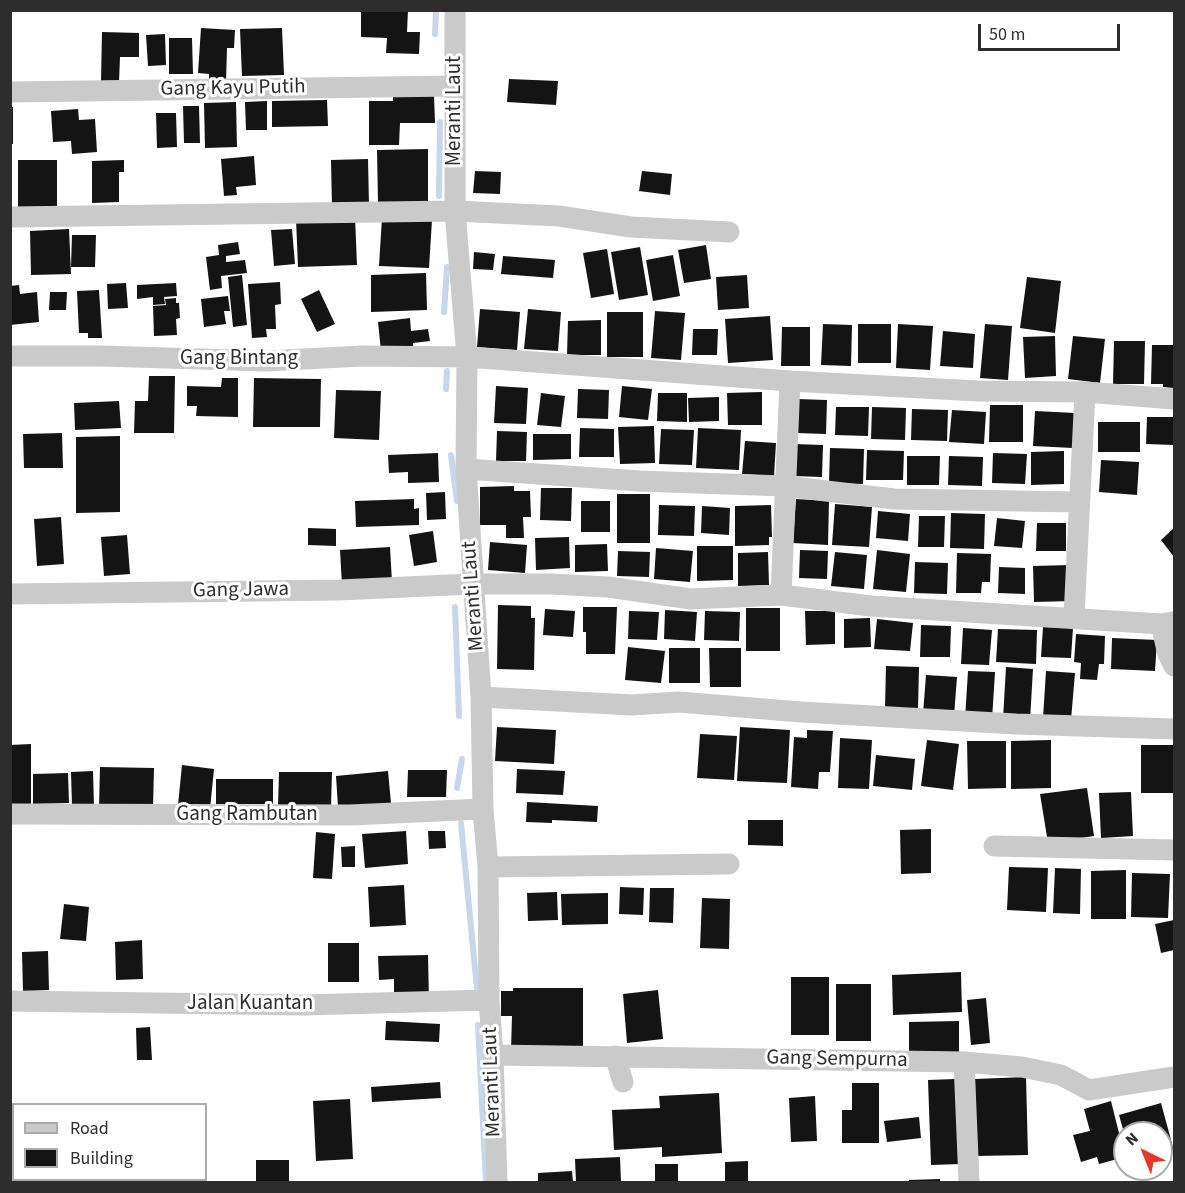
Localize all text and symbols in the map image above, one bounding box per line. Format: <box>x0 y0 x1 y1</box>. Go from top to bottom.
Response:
scale bar <box>981 12 1124 50</box>
text: 50 m <box>989 22 1025 47</box>
street label: Meranti Laut <box>442 56 468 166</box>
street label: Gang Kayu Putih <box>160 75 306 103</box>
street label: Gang Bintang <box>180 346 298 372</box>
street label: Meranti Laut <box>458 540 490 652</box>
street label: Gang Jawa <box>193 578 289 604</box>
street label: Gang Rambutan <box>176 802 318 828</box>
street label: Jalan Kuantan <box>187 991 313 1017</box>
street label: Meranti Laut <box>478 1026 508 1138</box>
street label: Gang Sempurna <box>766 1046 908 1074</box>
legend <box>12 1103 207 1181</box>
text: Road <box>70 1116 109 1141</box>
north arrow <box>1113 1121 1173 1181</box>
text: N <box>1121 1128 1143 1151</box>
text: Building <box>70 1146 133 1171</box>

